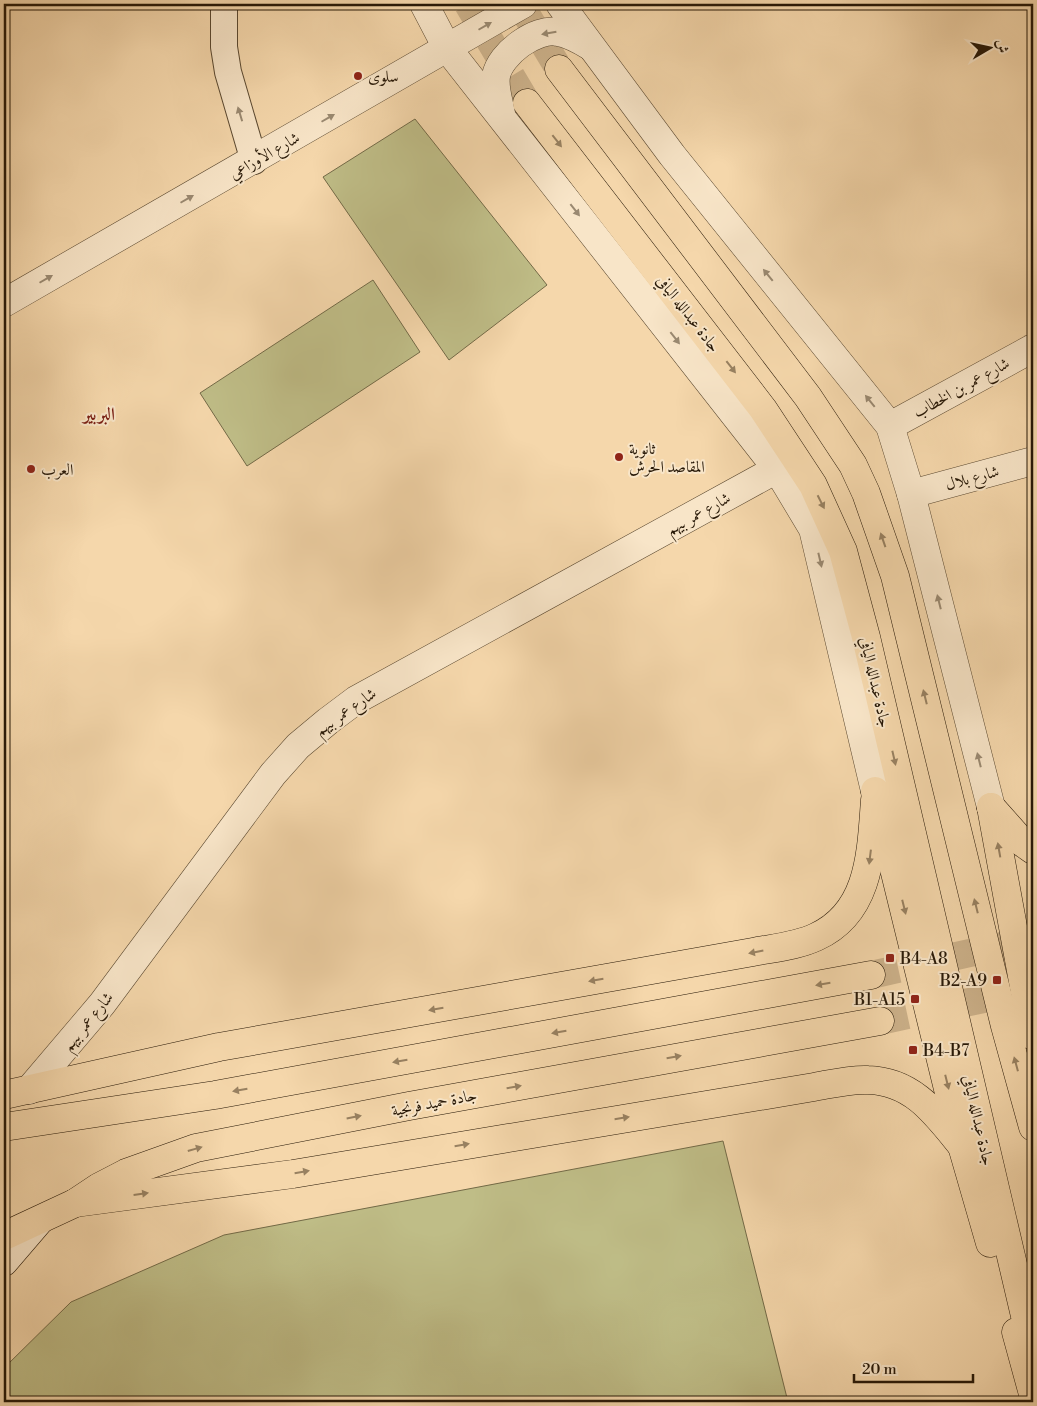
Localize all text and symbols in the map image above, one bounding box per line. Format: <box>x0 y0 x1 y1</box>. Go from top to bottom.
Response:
one-way arrow <box>478 22 493 30</box>
north arrow <box>964 22 1014 72</box>
one-way arrow <box>540 29 556 37</box>
text: ش <box>992 38 1012 54</box>
place label: سلوى <box>368 67 398 87</box>
marker: سلوى <box>352 70 364 82</box>
one-way arrow <box>236 106 244 121</box>
one-way arrow <box>322 113 335 122</box>
street label: شارع الأوزاعي <box>225 126 305 187</box>
one-way arrow <box>551 135 562 148</box>
one-way arrow <box>181 194 194 203</box>
one-way arrow <box>570 203 581 216</box>
one-way arrow <box>762 269 773 282</box>
street label: جادة عبدالله اليافي <box>650 271 725 357</box>
one-way arrow <box>39 275 54 283</box>
one-way arrow <box>670 331 680 345</box>
street label: شارع عمر بن الخطاب <box>910 353 1015 425</box>
one-way arrow <box>726 360 736 374</box>
one-way arrow <box>864 395 875 408</box>
district label: البربير <box>81 403 115 426</box>
place label: ثانوية المقاصد الحرش <box>629 439 705 477</box>
marker: ثانوية المقاصد الحرش <box>613 451 625 463</box>
place label: العرب <box>41 460 73 480</box>
street label: شارع بلال <box>943 461 1002 498</box>
marker: العرب <box>25 463 37 475</box>
street label: شارع عمر بيهم <box>663 488 737 544</box>
one-way arrow <box>817 494 825 509</box>
one-way arrow <box>878 533 886 548</box>
one-way arrow <box>816 552 824 567</box>
one-way arrow <box>935 595 943 610</box>
street label: جادة عبدالله اليافي <box>853 635 895 730</box>
street label: شارع عمر بيهم <box>311 683 383 744</box>
one-way arrow <box>920 690 928 705</box>
one-way arrow <box>890 751 898 766</box>
one-way arrow <box>975 752 983 767</box>
one-way arrow <box>995 842 1003 858</box>
one-way arrow <box>866 850 874 866</box>
one-way arrow <box>972 898 980 913</box>
one-way arrow <box>900 899 908 914</box>
one-way arrow <box>747 948 763 956</box>
place label: B4-A8 <box>899 949 948 969</box>
marker: B4-A8 <box>884 952 896 964</box>
place label: B2-A9 <box>939 971 987 991</box>
marker: B2-A9 <box>991 974 1003 986</box>
one-way arrow <box>587 977 603 985</box>
one-way arrow <box>814 981 830 989</box>
street label: شارع عمر بيهم <box>58 988 122 1058</box>
place label: B1-A15 <box>853 990 905 1010</box>
marker: B1-A15 <box>909 993 921 1005</box>
one-way arrow <box>427 1005 443 1013</box>
one-way arrow <box>552 1028 567 1036</box>
place label: B4-B7 <box>922 1041 969 1061</box>
marker: B4-B7 <box>907 1044 919 1056</box>
one-way arrow <box>666 1053 682 1061</box>
one-way arrow <box>1011 1056 1019 1071</box>
one-way arrow <box>391 1058 407 1066</box>
street label: جادة عبدالله اليافي <box>956 1073 998 1168</box>
one-way arrow <box>943 1074 951 1089</box>
one-way arrow <box>507 1082 523 1090</box>
street label: جادة حميد فرنجية <box>390 1085 479 1121</box>
one-way arrow <box>231 1087 247 1095</box>
one-way arrow <box>347 1113 362 1121</box>
one-way arrow <box>615 1114 631 1122</box>
one-way arrow <box>454 1140 470 1148</box>
one-way arrow <box>188 1145 203 1153</box>
one-way arrow <box>294 1168 310 1176</box>
one-way arrow <box>133 1190 149 1198</box>
scale bar <box>854 1351 973 1383</box>
text: 20 m <box>862 1360 897 1379</box>

